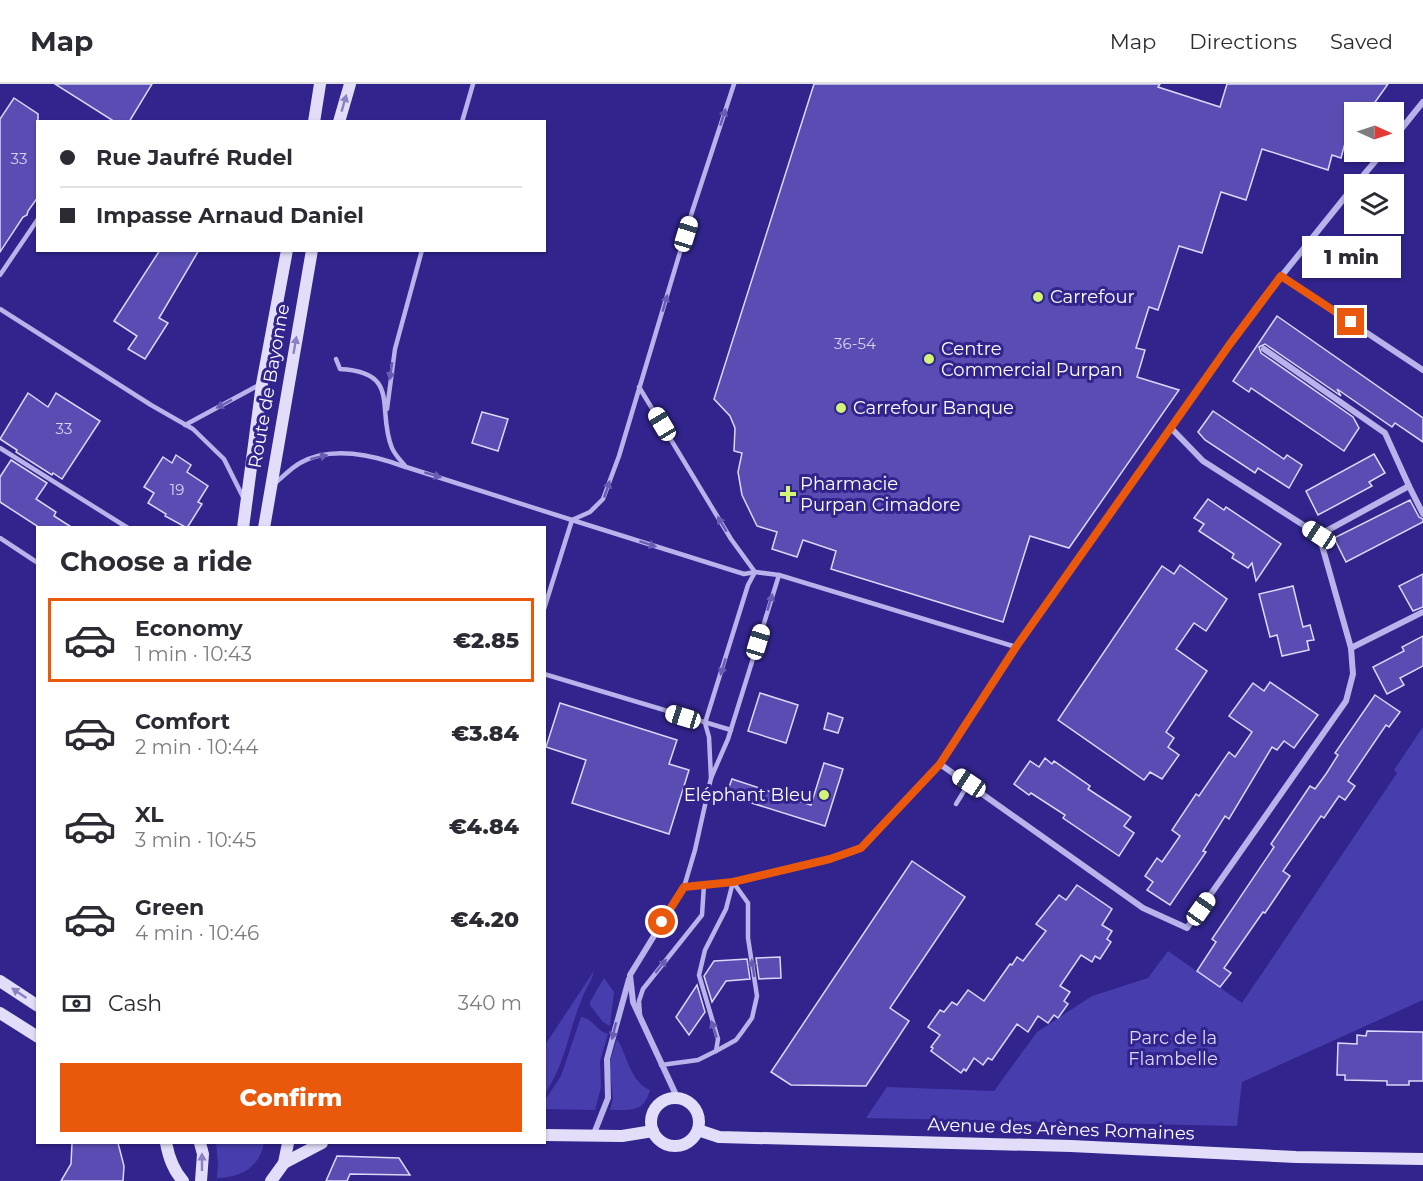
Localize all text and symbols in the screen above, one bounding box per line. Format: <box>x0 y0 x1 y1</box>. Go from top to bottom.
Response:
text: Map <box>30 24 93 58</box>
text: Map <box>1110 29 1156 54</box>
text: Directions <box>1189 29 1297 54</box>
text: Saved <box>1330 29 1393 54</box>
one-way arrow <box>340 94 349 112</box>
north arrow <box>1344 102 1404 162</box>
map controls <box>1344 102 1404 234</box>
one-way arrow <box>719 108 729 126</box>
text: Rue Jaufré Rudel <box>96 144 293 171</box>
house number: 33 <box>11 149 27 168</box>
button: layers <box>1344 174 1404 234</box>
text: Impasse Arnaud Daniel <box>96 202 364 229</box>
car <box>672 214 700 254</box>
callout: 1 min <box>1302 235 1400 277</box>
text: 1 min <box>1324 245 1379 269</box>
place label: Carrefour <box>1050 286 1135 308</box>
marker: Carrefour <box>1031 290 1045 304</box>
one-way arrow <box>660 294 670 312</box>
street label: Route de Bayonne <box>244 302 294 470</box>
route end <box>1337 308 1364 335</box>
house number: 36-54 <box>834 334 876 353</box>
one-way arrow <box>290 335 299 354</box>
place label: Centre Commercial Purpan <box>941 338 1123 381</box>
marker: Centre Commercial Purpan <box>922 352 936 366</box>
one-way arrow <box>387 362 396 381</box>
place label: Carrefour Banque <box>853 397 1014 419</box>
one-way arrow <box>215 399 232 409</box>
marker: Carrefour Banque <box>834 401 848 415</box>
car <box>645 404 679 444</box>
house number: 33 <box>56 419 72 438</box>
one-way arrow <box>310 452 328 462</box>
one-way arrow <box>424 471 442 480</box>
place label: Pharmacie Purpan Cimadore <box>800 473 961 516</box>
house number: 19 <box>170 480 184 499</box>
one-way arrow <box>602 480 612 498</box>
marker: Pharmacie Purpan Cimadore <box>781 487 795 501</box>
one-way arrow <box>717 516 728 532</box>
car <box>1299 518 1339 552</box>
one-way arrow <box>639 540 657 549</box>
text: Choose a ride <box>60 545 252 578</box>
one-way arrow <box>766 593 775 611</box>
icon: car <box>63 613 117 667</box>
text: Economy <box>135 615 243 642</box>
car <box>744 622 772 662</box>
text: €2.85 <box>453 627 519 654</box>
text: 1 min · 10:43 <box>135 642 252 666</box>
one-way arrow <box>718 658 727 676</box>
car <box>663 703 703 731</box>
icon: car <box>63 706 117 760</box>
text: Comfort <box>135 708 230 735</box>
text: €3.84 <box>451 720 519 747</box>
text: 2 min · 10:44 <box>135 735 258 759</box>
car <box>949 765 989 801</box>
place label: Eléphant Bleu <box>684 784 812 806</box>
marker: Eléphant Bleu <box>817 788 831 802</box>
icon: car <box>63 799 117 853</box>
text: XL <box>135 801 164 828</box>
text: €4.84 <box>449 813 519 840</box>
text: 3 min · 10:45 <box>135 828 256 852</box>
car <box>1183 889 1219 929</box>
icon: car <box>63 892 117 946</box>
text: Green <box>135 894 204 921</box>
text: €4.20 <box>451 906 519 933</box>
route start <box>648 908 675 935</box>
text: 4 min · 10:46 <box>135 921 259 945</box>
one-way arrow <box>655 958 668 974</box>
one-way arrow <box>748 958 757 977</box>
one-way arrow <box>11 987 27 999</box>
icon: cash <box>60 987 93 1020</box>
text: Cash <box>108 990 162 1017</box>
text: 340 m <box>458 991 522 1015</box>
one-way arrow <box>709 1020 719 1038</box>
one-way arrow <box>608 1022 618 1040</box>
park label: Parc de la Flambelle <box>1128 1027 1218 1070</box>
button: Confirm <box>60 1063 522 1132</box>
street label: Avenue des Arènes Romaines <box>927 1113 1195 1145</box>
one-way arrow <box>197 1152 207 1171</box>

